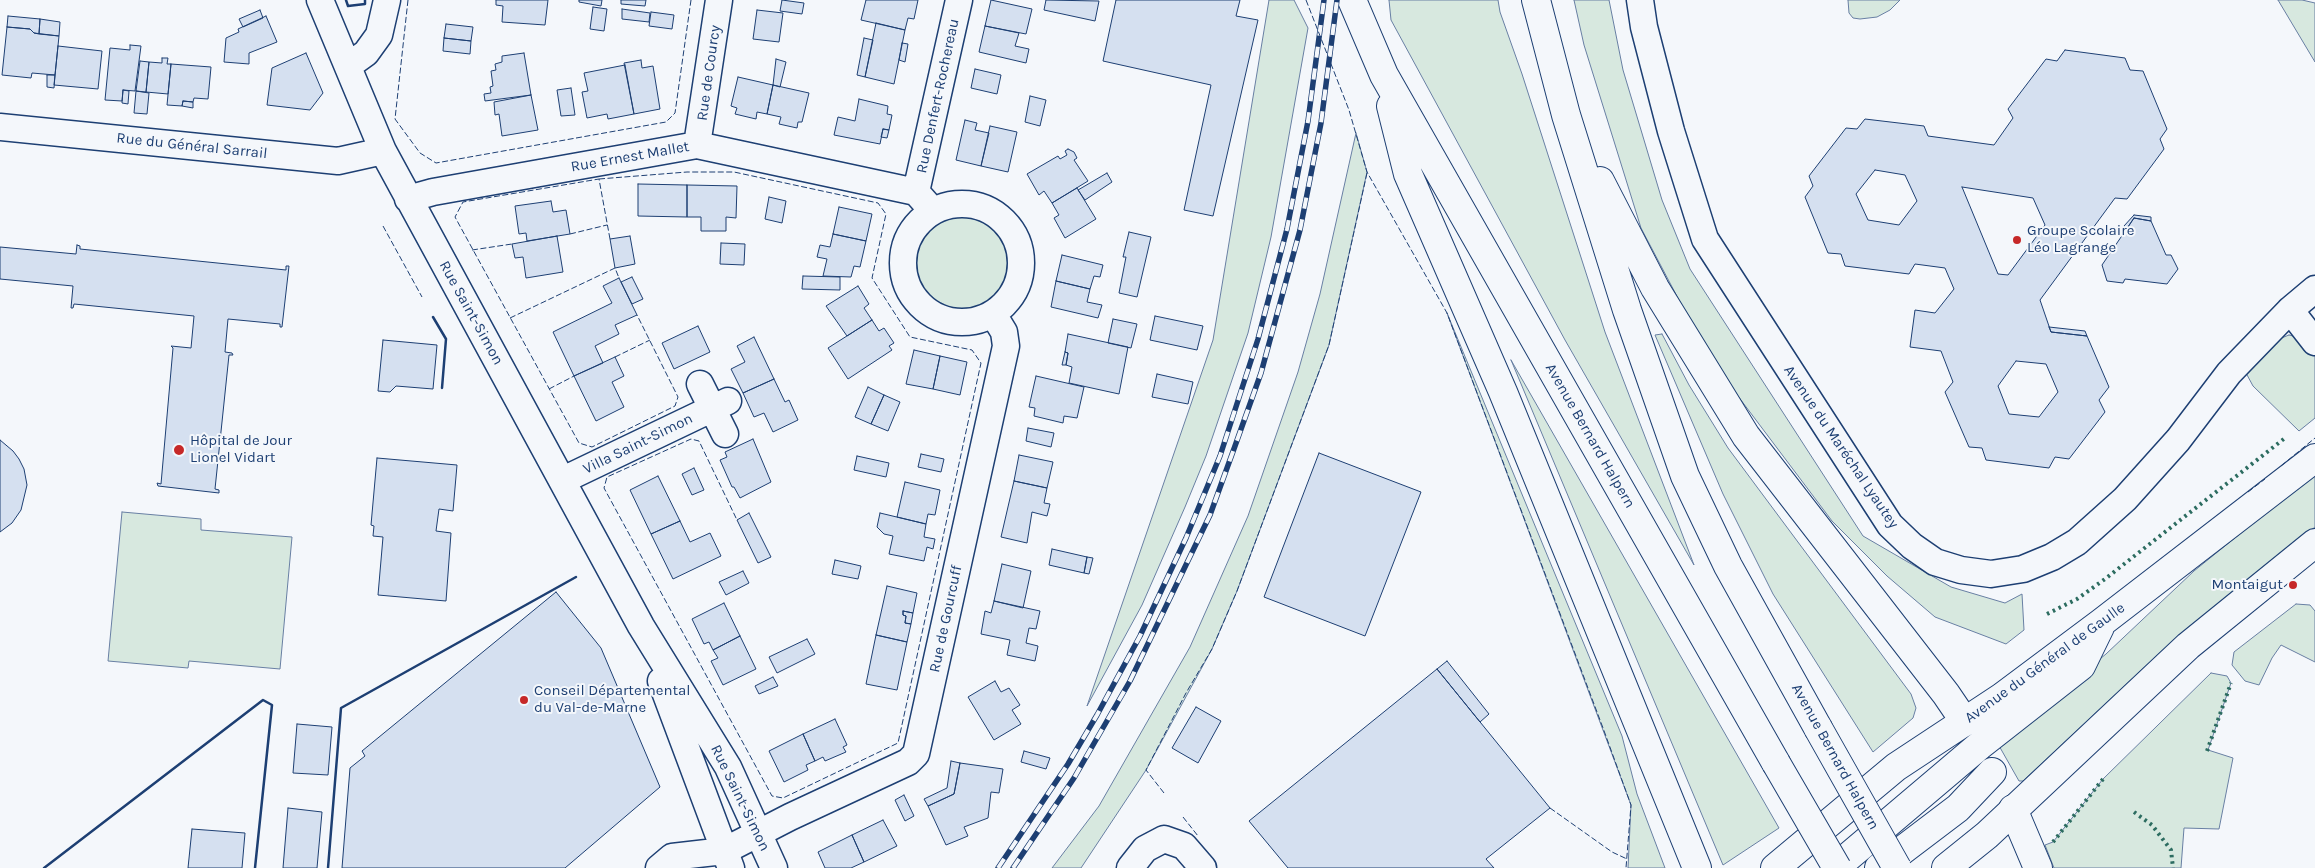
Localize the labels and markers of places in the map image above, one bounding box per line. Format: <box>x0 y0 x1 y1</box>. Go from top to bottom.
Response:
place label: Groupe Scolaire Léo Lagrange <box>2027 222 2134 257</box>
marker: Groupe Scolaire Léo Lagrange <box>2011 234 2023 246</box>
place label: Hôpital de Jour Lionel Vidart <box>190 432 292 467</box>
marker: Hôpital de Jour Lionel Vidart <box>172 443 186 457</box>
place label: Montaigut <box>2211 576 2283 594</box>
marker: Montaigut <box>2287 579 2299 591</box>
place label: Conseil Départemental du Val-de-Marne <box>534 682 691 717</box>
marker: Conseil Départemental du Val-de-Marne <box>518 694 530 706</box>

